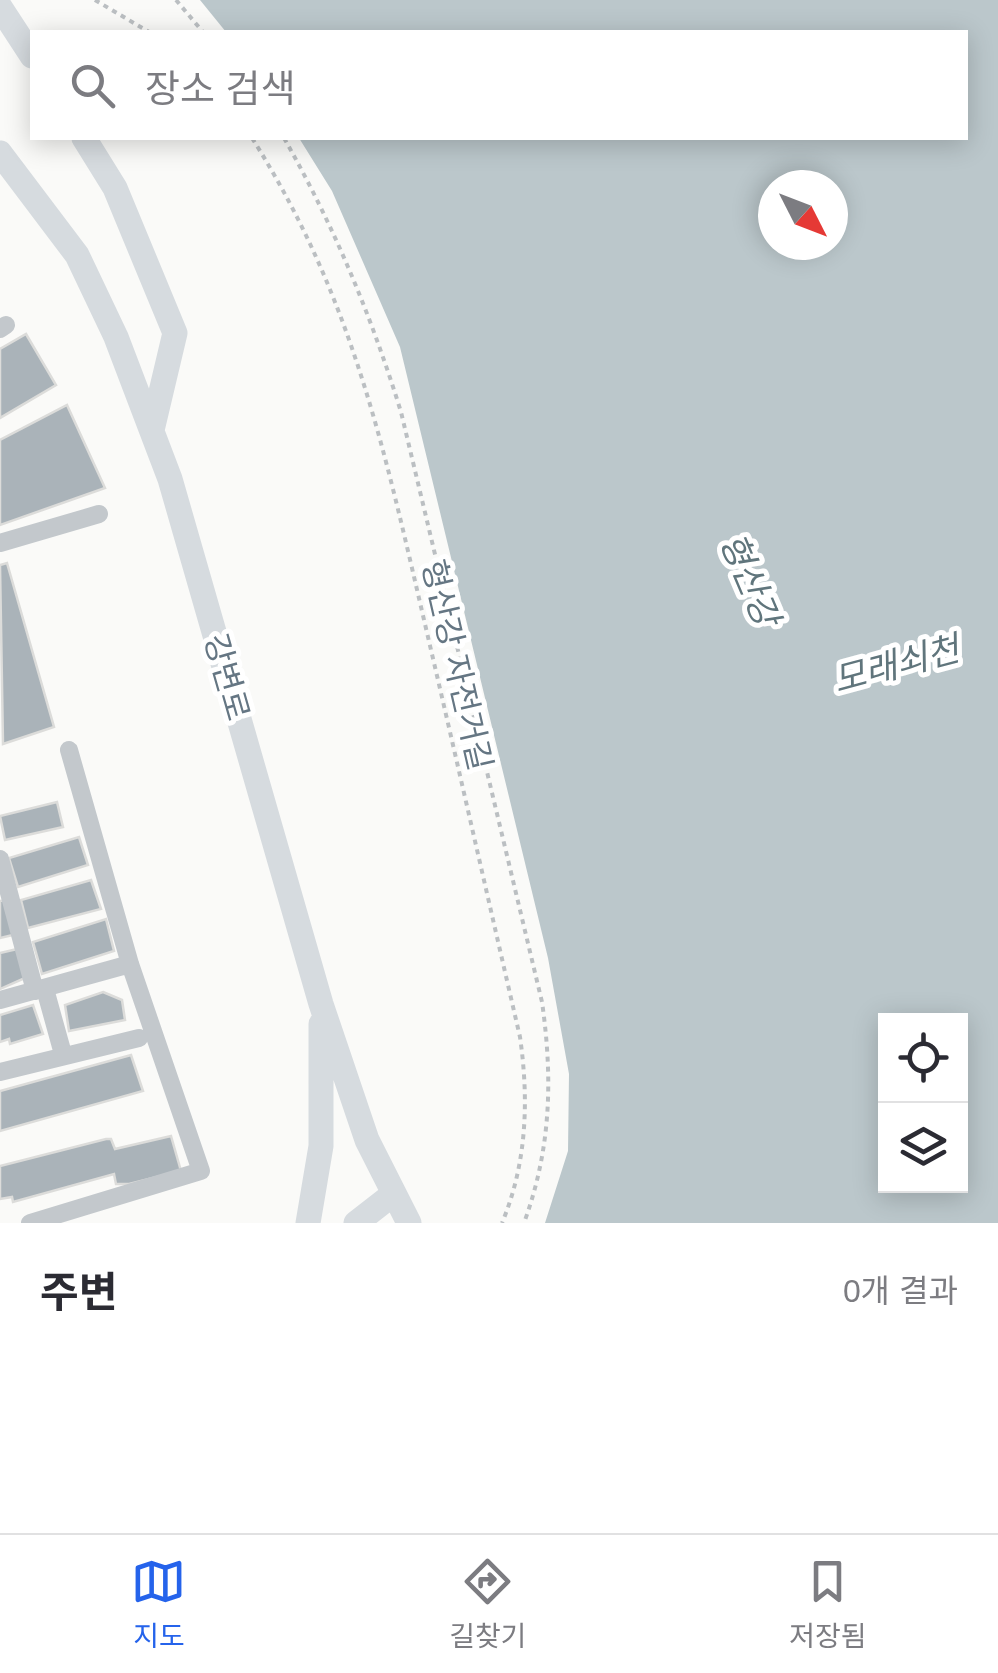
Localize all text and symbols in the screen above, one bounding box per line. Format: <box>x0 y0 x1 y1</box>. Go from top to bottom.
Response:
search box <box>30 30 968 140</box>
icon: search <box>65 58 120 113</box>
text: 장소 검색 <box>145 68 295 110</box>
north arrow <box>758 170 848 260</box>
water label: 형산강 <box>713 527 789 635</box>
street label: 형산강 자전거길 <box>415 556 499 774</box>
water label: 모래쇠천 <box>829 628 967 700</box>
street label: 강변로 <box>198 630 256 724</box>
map controls <box>878 1013 968 1193</box>
button: locate <box>878 1013 968 1103</box>
button: layers <box>878 1103 968 1193</box>
text: 주변 <box>40 1269 117 1316</box>
text: 0개 결과 <box>843 1273 958 1309</box>
tab: 지도 <box>131 1554 186 1654</box>
tab: 길찾기 <box>449 1554 527 1654</box>
tab: 저장됨 <box>789 1554 867 1654</box>

